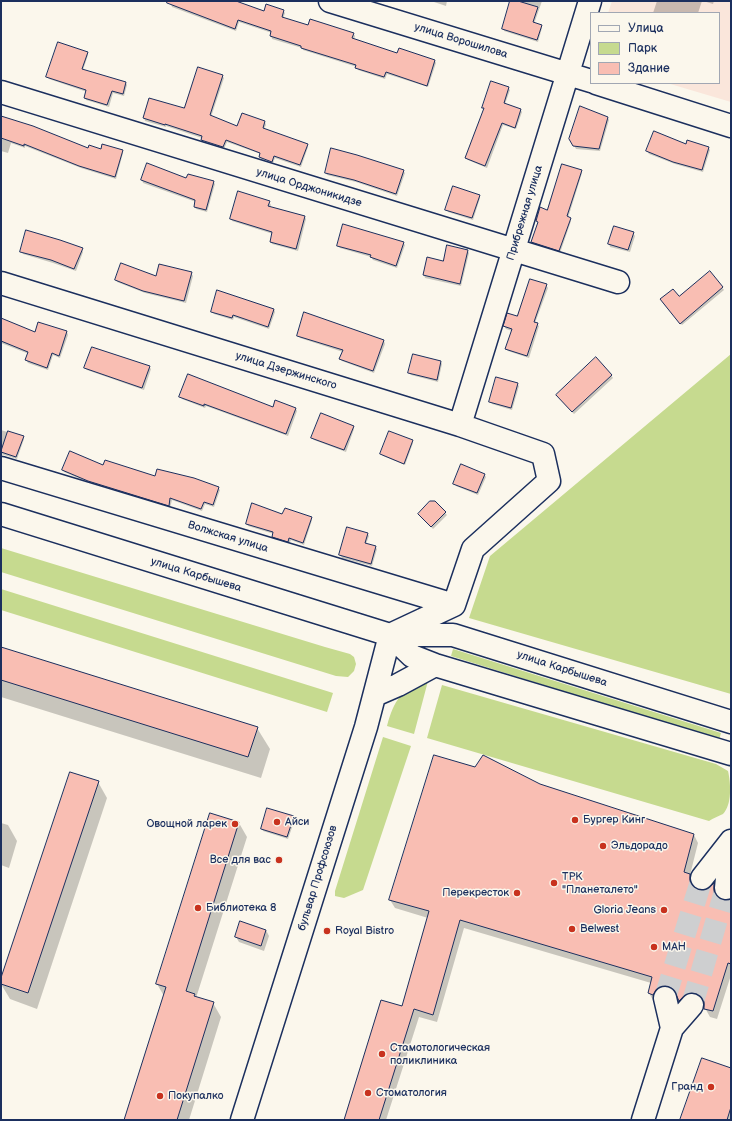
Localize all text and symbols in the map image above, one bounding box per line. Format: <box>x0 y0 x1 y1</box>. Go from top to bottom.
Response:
legend <box>590 12 720 84</box>
street label: улица Ворошилова <box>413 21 509 61</box>
text: Улица <box>628 21 664 36</box>
text: Парк <box>628 41 657 56</box>
text: Здание <box>628 61 670 76</box>
street label: Прибрежная улица <box>504 164 546 262</box>
street label: улица Орджоникидзе <box>255 166 363 210</box>
street label: улица Дзержинского <box>234 349 338 393</box>
street label: Волжская улица <box>186 518 270 556</box>
street label: улица Карбышева <box>149 555 243 595</box>
street label: улица Карбышева <box>515 648 609 690</box>
place label: Бургер Кинг <box>583 813 645 827</box>
place label: Айси <box>285 815 309 829</box>
marker: Бургер Кинг <box>570 815 580 825</box>
place label: Овощной ларек <box>146 817 227 831</box>
marker: Айси <box>272 817 282 827</box>
marker: Овощной ларек <box>230 819 240 829</box>
street label: бульвар Профсоюзов <box>296 824 340 932</box>
place label: Эльдорадо <box>611 839 668 853</box>
marker: Эльдорадо <box>598 841 608 851</box>
place label: Все для вас <box>210 853 271 867</box>
marker: Все для вас <box>274 855 284 865</box>
place label: ТРК "Планеталето" <box>562 870 638 896</box>
marker: ТРК "Планеталето" <box>549 878 559 888</box>
place label: Перекресток <box>442 886 509 900</box>
marker: Перекресток <box>512 888 522 898</box>
place label: Библиотека 8 <box>206 901 276 915</box>
marker: Библиотека 8 <box>193 903 203 913</box>
place label: Gloria Jeans <box>593 903 656 917</box>
marker: Gloria Jeans <box>659 905 669 915</box>
place label: Belwest <box>580 922 619 936</box>
place label: Royal Bistro <box>335 924 394 938</box>
marker: Belwest <box>567 924 577 934</box>
marker: Royal Bistro <box>322 926 332 936</box>
place label: МАН <box>662 940 686 954</box>
marker: МАН <box>649 942 659 952</box>
place label: Стамотологическая поликлиника <box>390 1041 490 1067</box>
marker: Стамотологическая поликлиника <box>377 1049 387 1059</box>
place label: Гранд <box>671 1080 703 1094</box>
marker: Гранд <box>706 1082 716 1092</box>
place label: Стоматология <box>376 1086 447 1100</box>
marker: Стоматология <box>363 1088 373 1098</box>
place label: Покупалко <box>168 1089 223 1103</box>
marker: Покупалко <box>155 1091 165 1101</box>

